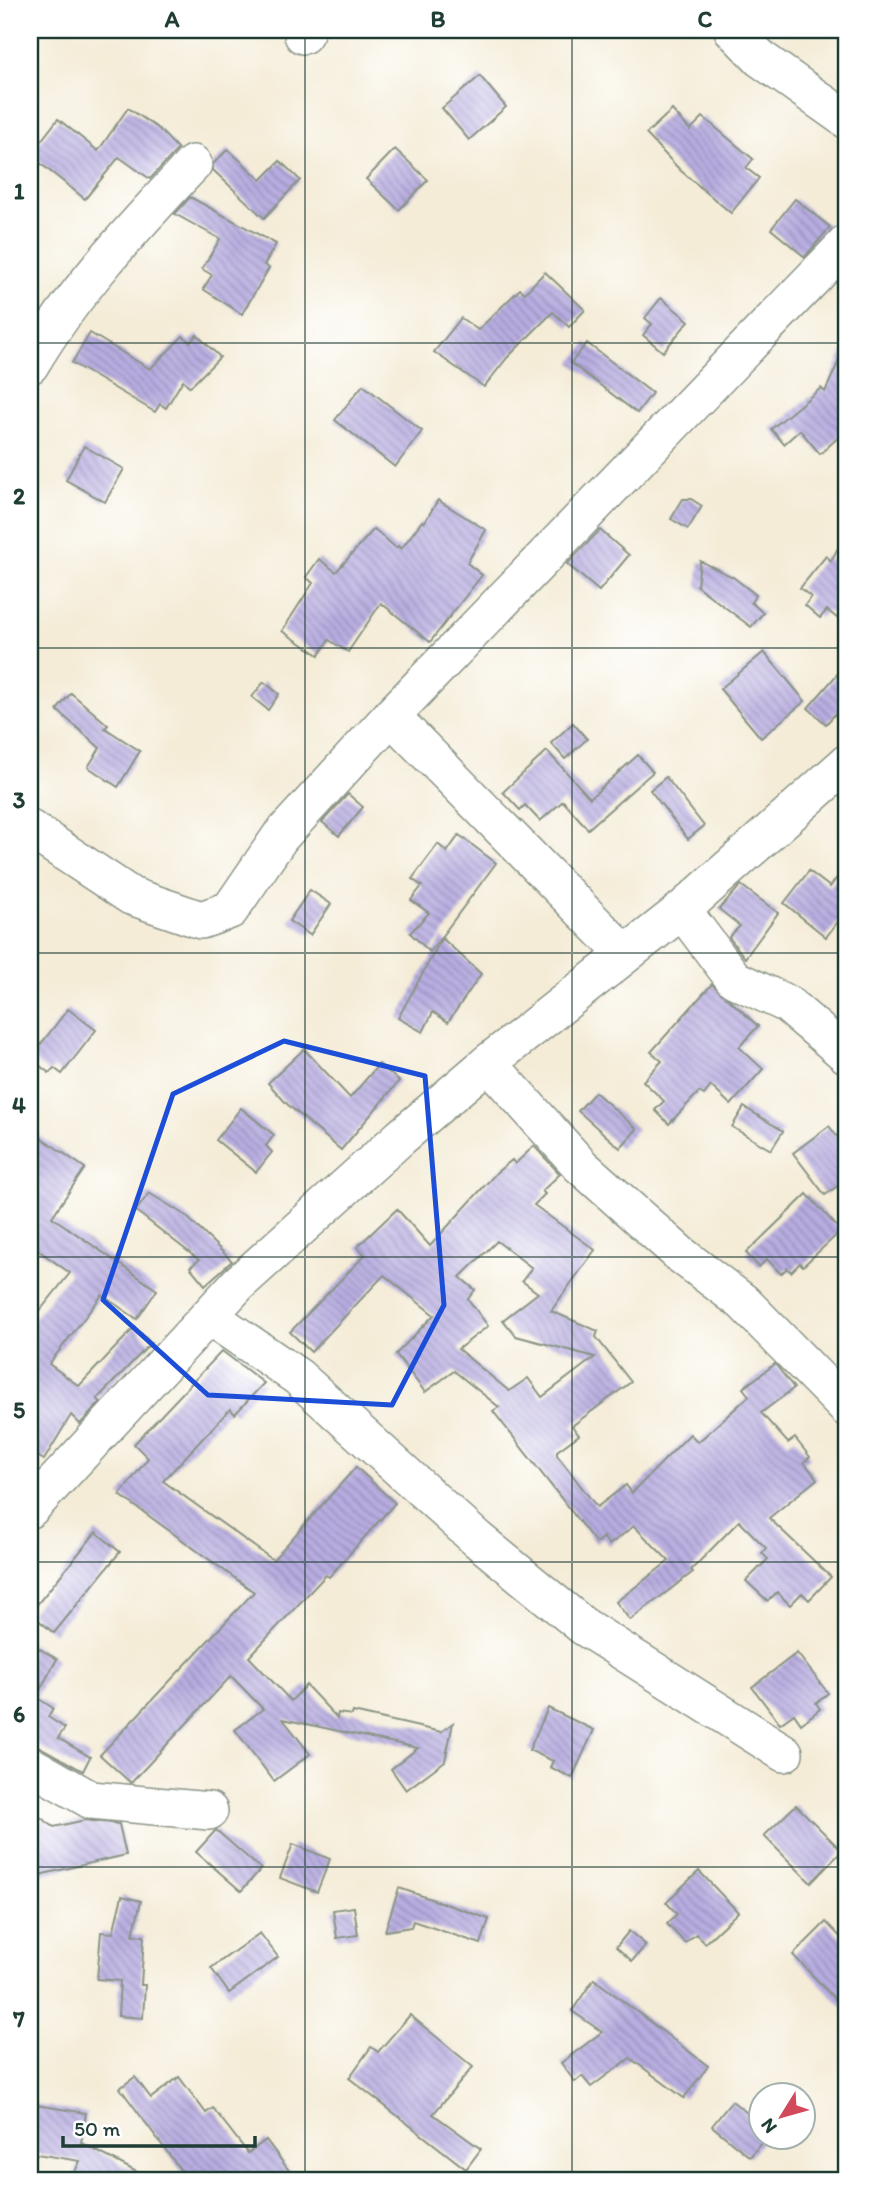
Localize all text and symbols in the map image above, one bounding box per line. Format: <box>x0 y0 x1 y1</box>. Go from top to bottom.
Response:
text: A <box>164 5 180 33</box>
text: B <box>431 5 446 33</box>
text: C <box>698 5 713 33</box>
text: 1 <box>14 177 25 205</box>
text: 2 <box>13 482 26 510</box>
text: 3 <box>13 786 26 814</box>
text: 4 <box>12 1091 26 1119</box>
text: 5 <box>13 1396 25 1424</box>
text: 6 <box>13 1700 25 1728</box>
text: 7 <box>12 2005 25 2033</box>
north arrow <box>748 2080 818 2150</box>
scale bar <box>63 2105 256 2149</box>
text: N <box>756 2114 782 2138</box>
text: 50 m <box>74 2116 121 2141</box>

